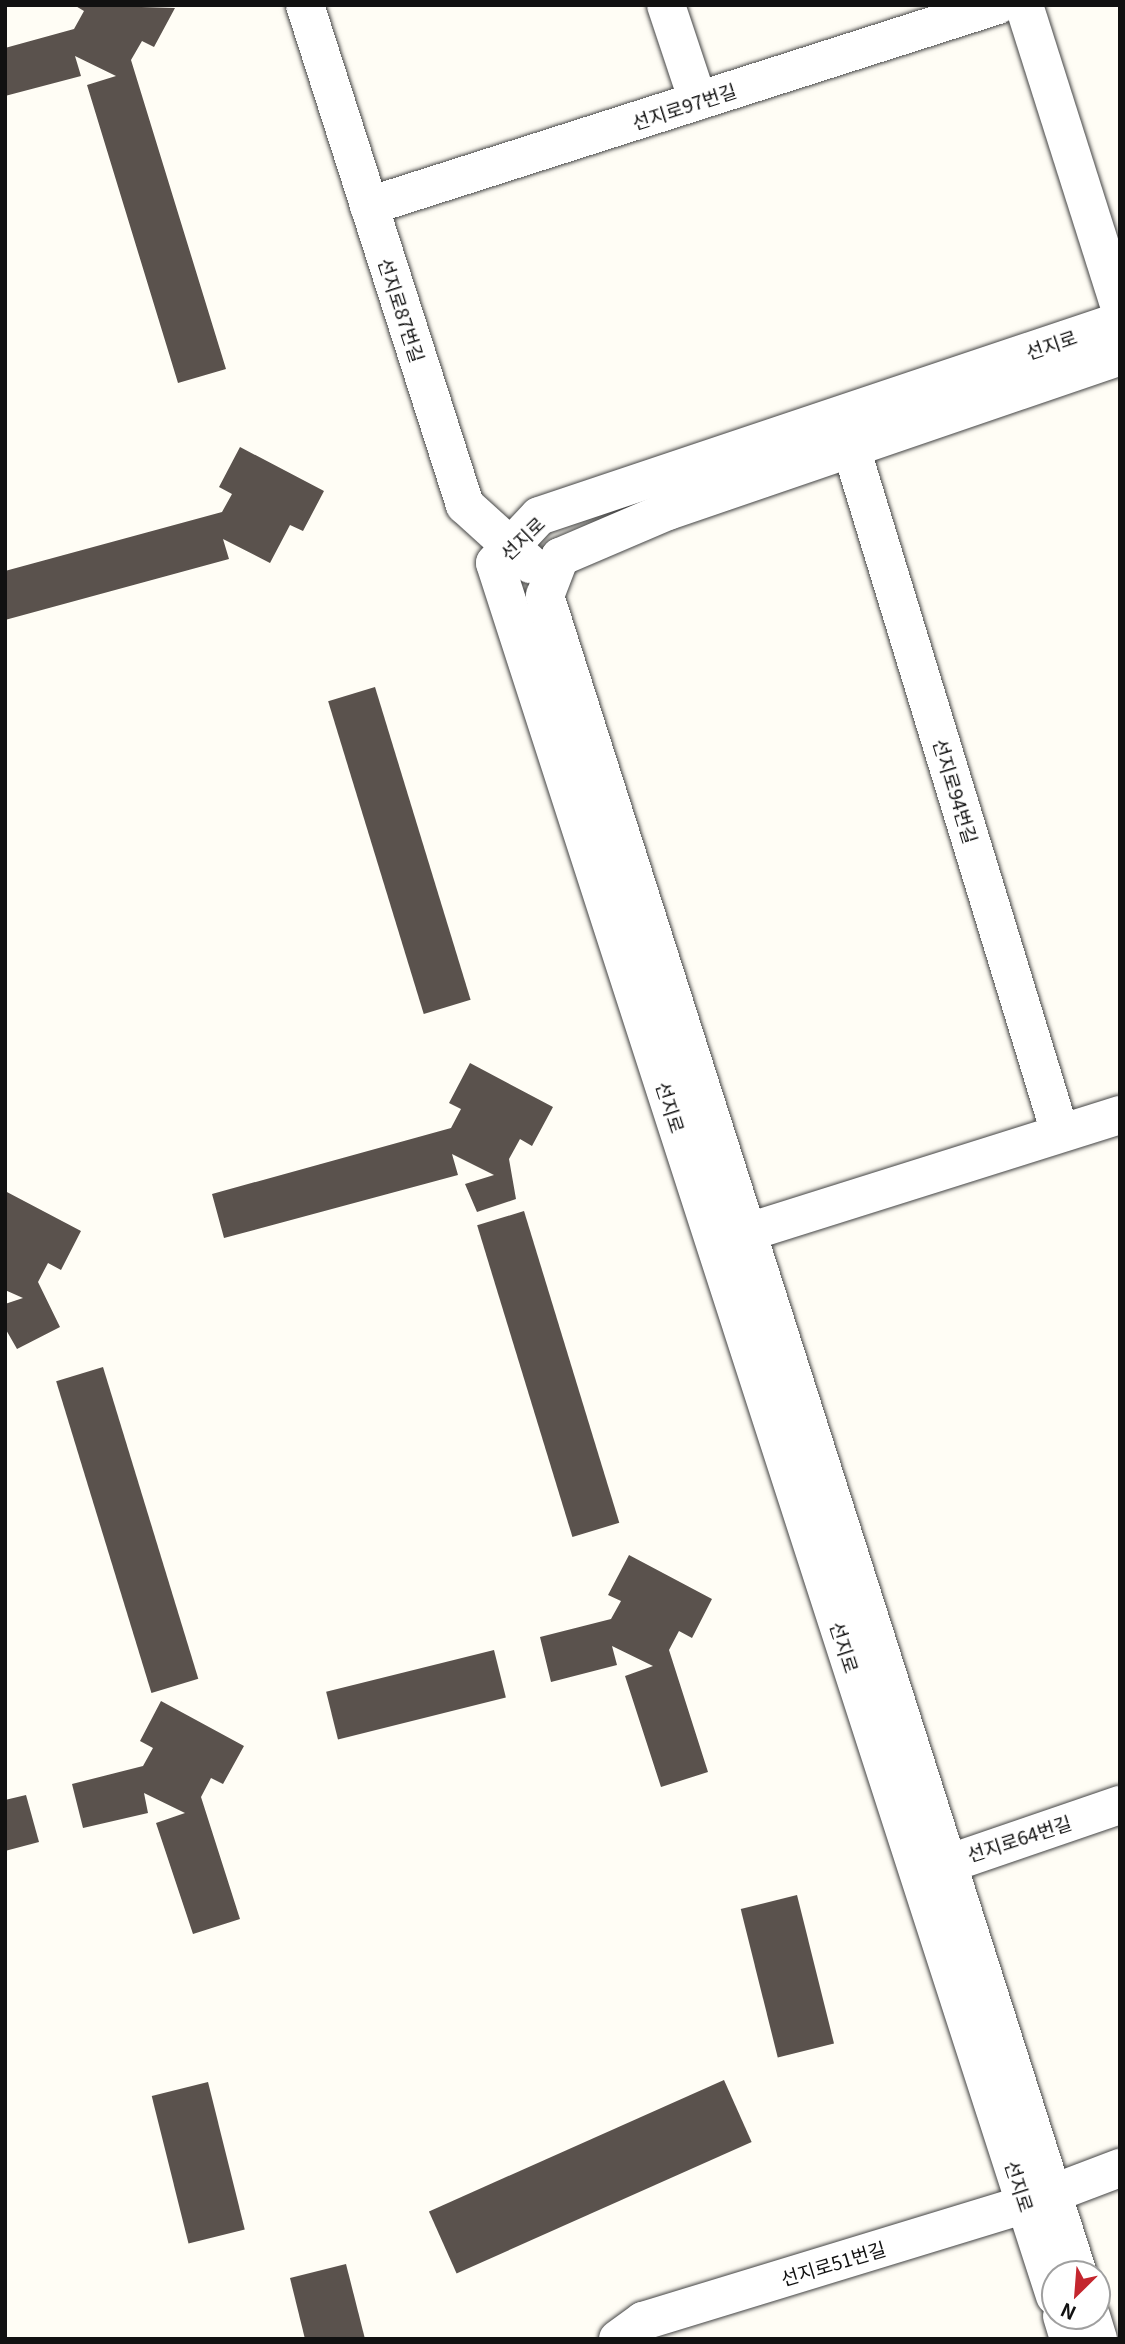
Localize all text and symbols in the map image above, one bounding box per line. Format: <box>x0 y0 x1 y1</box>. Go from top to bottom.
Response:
street label: 선지로97번길 <box>629 78 739 134</box>
street label: 선지로87번길 <box>374 255 430 365</box>
street label: 선지로 <box>1022 325 1080 363</box>
street label: 선지로 <box>495 512 549 564</box>
street label: 선지로94번길 <box>929 736 983 846</box>
street label: 선지로 <box>652 1079 690 1135</box>
street label: 선지로 <box>826 1619 864 1675</box>
street label: 선지로64번길 <box>964 1810 1074 1866</box>
street label: 선지로 <box>1001 2158 1039 2214</box>
street label: 선지로51번길 <box>778 2236 888 2290</box>
north arrow <box>1041 2260 1111 2330</box>
text: N <box>1056 2297 1080 2328</box>

